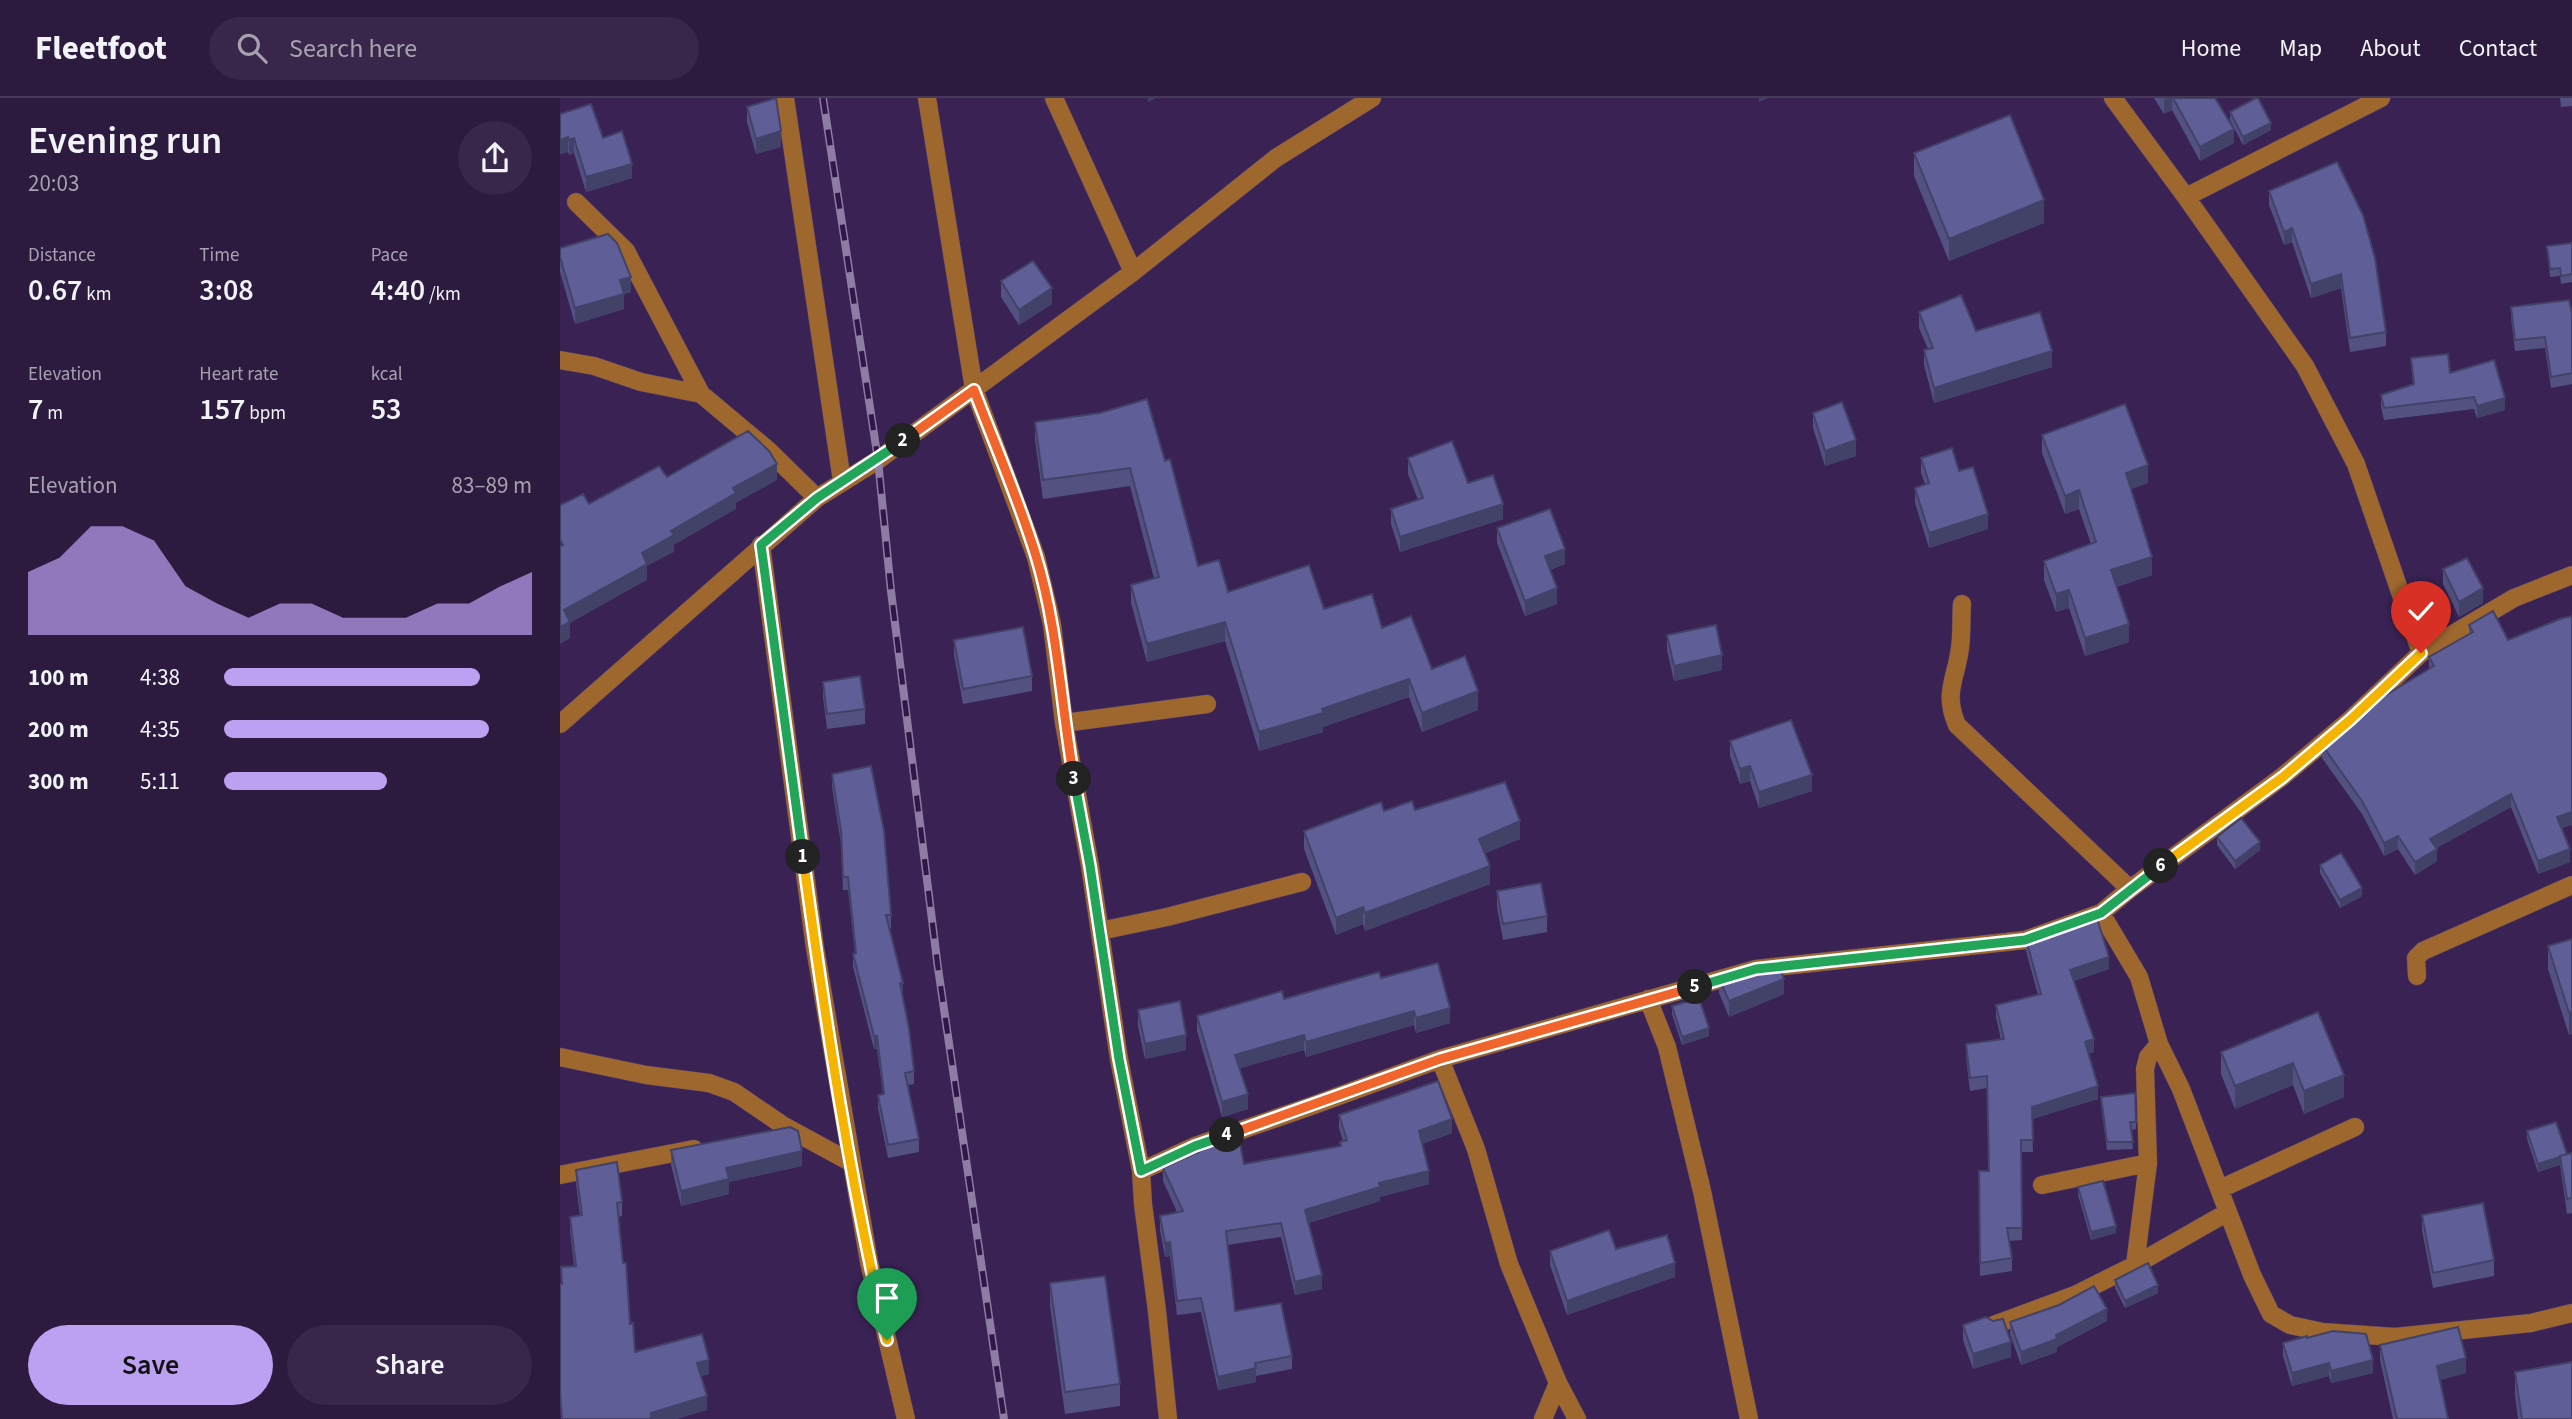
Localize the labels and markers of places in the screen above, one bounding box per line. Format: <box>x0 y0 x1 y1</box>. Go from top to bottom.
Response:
pin: 2 <box>886 424 920 458</box>
pin <box>2391 581 2451 653</box>
pin: 3 <box>1056 762 1092 796</box>
pin: 1 <box>786 840 820 874</box>
pin: 6 <box>2144 848 2178 884</box>
pin: 5 <box>1678 970 1712 1004</box>
pin: 4 <box>1210 1118 1244 1152</box>
pin <box>857 1268 917 1340</box>

